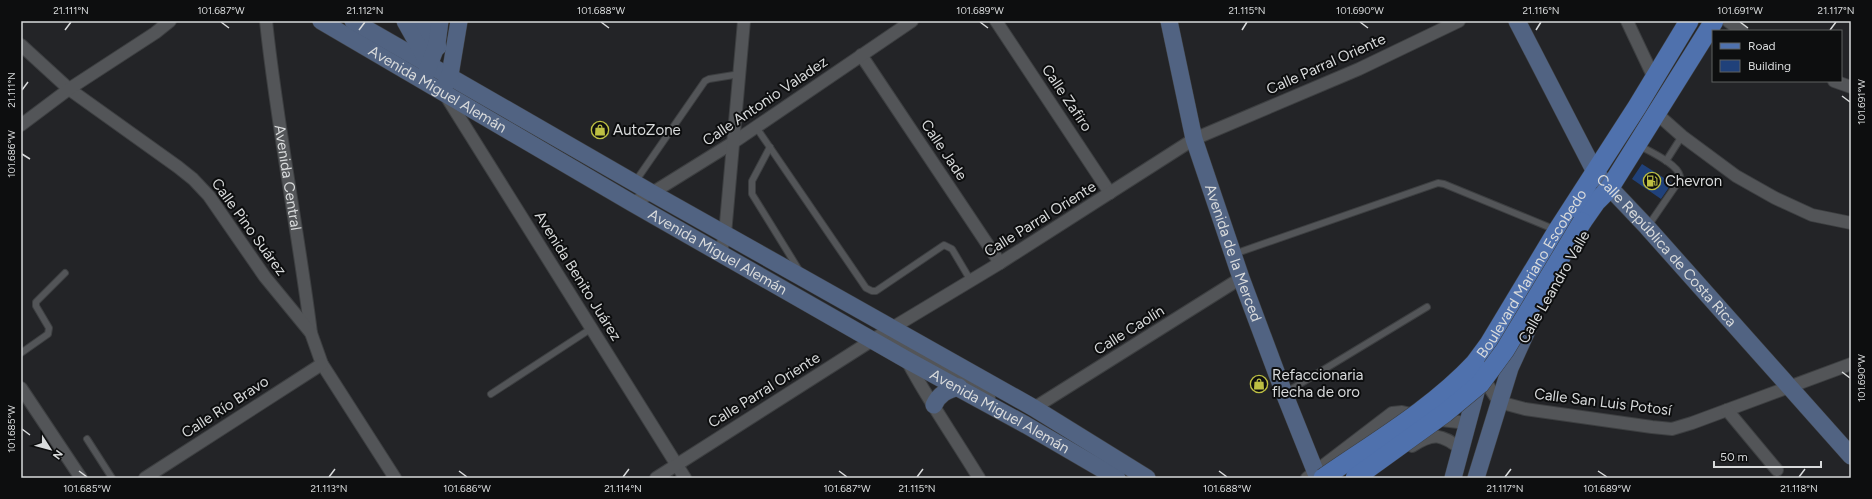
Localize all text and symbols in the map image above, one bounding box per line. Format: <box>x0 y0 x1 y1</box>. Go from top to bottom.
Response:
text: 21.111°N <box>53 4 89 17</box>
text: 101.687°W <box>197 4 245 17</box>
text: 21.112°N <box>346 4 384 17</box>
text: 101.688°W <box>577 4 625 17</box>
text: 101.689°W <box>956 4 1004 17</box>
text: 21.115°N <box>1228 4 1266 17</box>
text: 101.690°W <box>1336 4 1384 17</box>
text: 21.116°N <box>1522 4 1560 17</box>
text: 101.691°W <box>1717 4 1763 17</box>
text: 21.117°N <box>1818 4 1854 17</box>
street label: Calle Parral Oriente <box>1264 30 1388 98</box>
legend <box>1712 30 1842 82</box>
text: Road <box>1748 39 1776 53</box>
street label: Avenida Miguel Alemán <box>365 42 510 137</box>
street label: Calle Antonio Valadez <box>699 52 831 150</box>
text: Building <box>1748 59 1791 73</box>
street label: Calle Zafiro <box>1038 61 1096 135</box>
text: 21.111°N <box>5 72 18 108</box>
text: 101.691°W <box>1855 79 1868 125</box>
street label: Calle Jade <box>917 116 971 184</box>
shop icon: AutoZone <box>590 120 610 140</box>
place label: AutoZone <box>613 121 681 139</box>
street label: Avenida Central <box>271 123 305 232</box>
text: 101.686°W <box>5 130 18 178</box>
street label: Calle República de Costa Rica <box>1593 170 1740 330</box>
fuel station icon: Chevron <box>1642 171 1662 191</box>
place label: Chevron <box>1665 172 1722 190</box>
street label: Calle Pino Suárez <box>208 175 290 279</box>
street label: Calle Parral Oriente <box>981 177 1099 261</box>
street label: Avenida de la Merced <box>1201 182 1265 324</box>
street label: Boulevard Mariano Escobedo <box>1473 186 1591 362</box>
street label: Avenida Miguel Alemán <box>645 205 790 299</box>
street label: Avenida Benito Juárez <box>531 208 625 344</box>
street label: Calle Leandro Valle <box>1514 227 1594 347</box>
street label: Calle Caolín <box>1091 301 1167 359</box>
street label: Calle Parral Oriente <box>705 348 823 432</box>
text: 101.690°W <box>1855 354 1868 402</box>
street label: Avenida Miguel Alemán <box>927 365 1073 457</box>
place label: Refaccionaria flecha de oro <box>1272 366 1363 401</box>
street label: Calle Río Bravo <box>178 372 272 442</box>
shop icon: Refaccionaria flecha de oro <box>1249 374 1269 394</box>
street label: Calle San Luis Potosí <box>1533 385 1674 420</box>
text: 101.685°W <box>5 405 18 453</box>
north arrow <box>30 429 70 469</box>
scale bar <box>1714 443 1821 469</box>
text: N <box>50 447 65 462</box>
text: 50 m <box>1720 450 1748 464</box>
text: 101.685°W <box>63 482 111 495</box>
text: 21.113°N <box>311 482 347 495</box>
text: 101.686°W <box>443 482 491 495</box>
text: 21.114°N <box>604 482 642 495</box>
text: 101.687°W <box>823 482 871 495</box>
text: 21.115°N <box>898 482 936 495</box>
text: 101.688°W <box>1203 482 1251 495</box>
text: 21.117°N <box>1487 482 1523 495</box>
text: 101.689°W <box>1583 482 1631 495</box>
text: 21.118°N <box>1780 482 1818 495</box>

